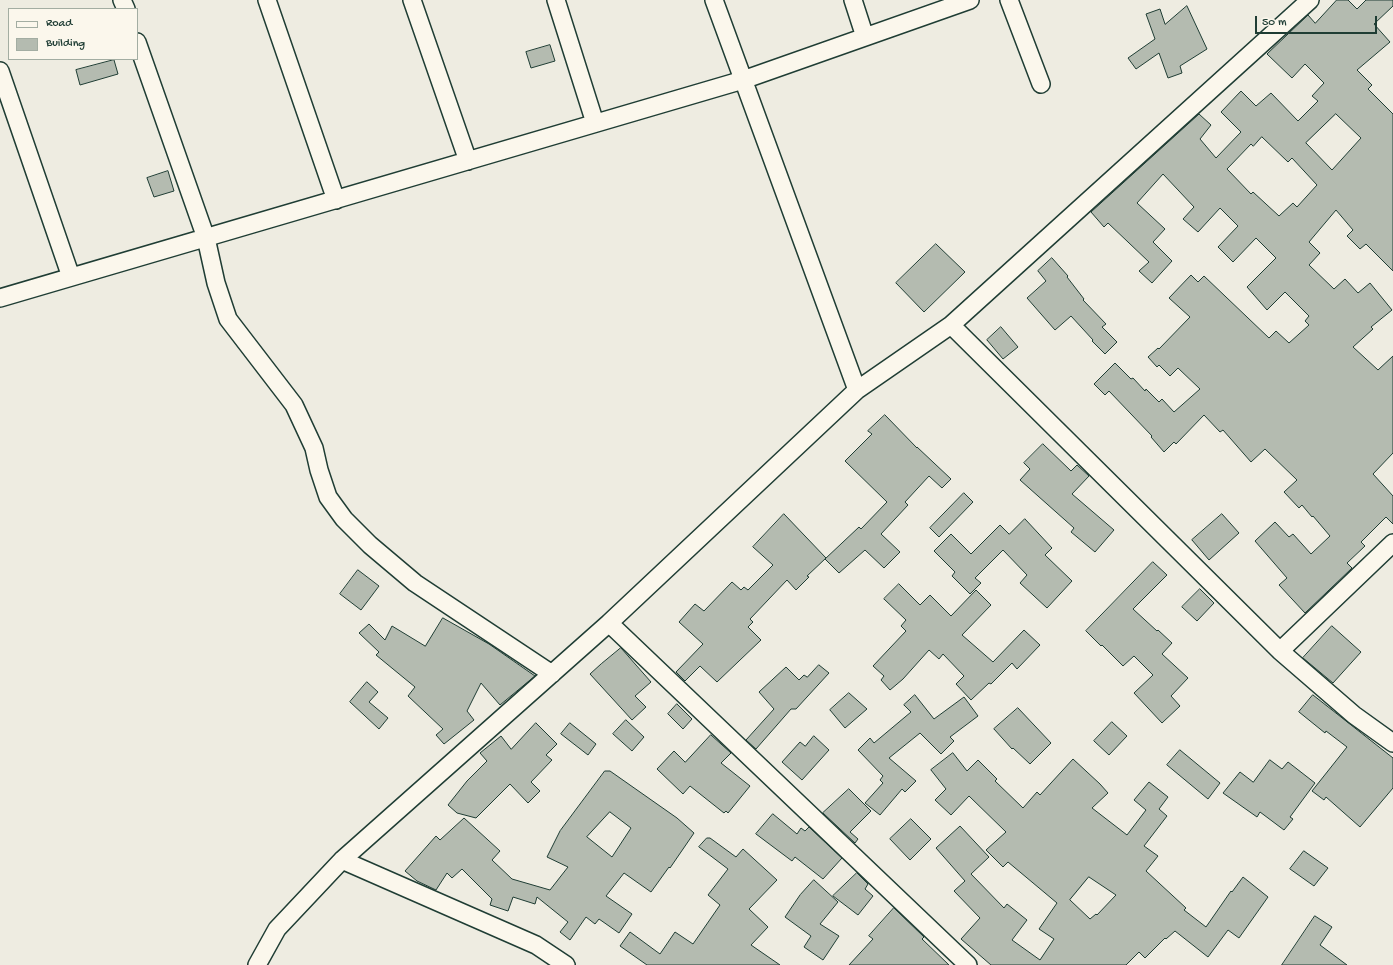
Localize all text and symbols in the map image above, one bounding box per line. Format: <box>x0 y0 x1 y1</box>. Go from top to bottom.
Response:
legend <box>8 8 138 60</box>
scale bar <box>1257 8 1379 34</box>
text: 50 m <box>1262 16 1287 30</box>
text: Road <box>46 17 72 31</box>
text: Building <box>46 37 85 51</box>

